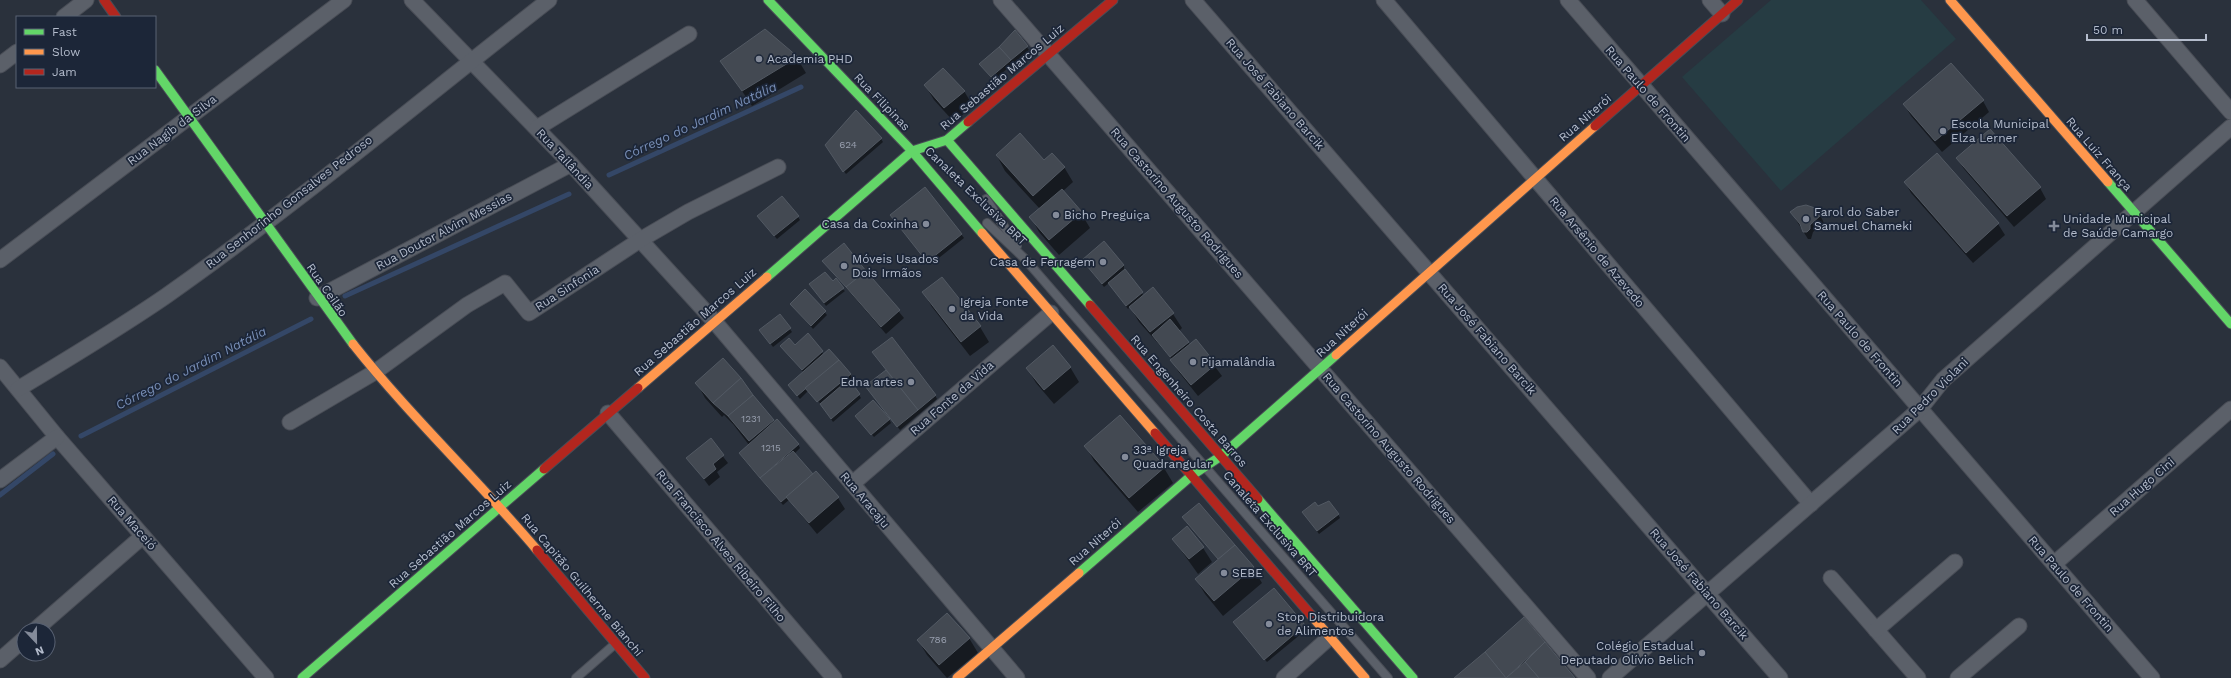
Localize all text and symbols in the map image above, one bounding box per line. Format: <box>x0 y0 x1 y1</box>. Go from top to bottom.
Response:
legend <box>16 16 156 88</box>
scale bar <box>2087 16 2206 42</box>
street label: Rua Sebastião Marcos Luiz <box>937 21 1067 133</box>
text: 50 m <box>2093 23 2123 37</box>
text: Fast <box>52 25 77 39</box>
street label: Rua José Fabiano Barcik <box>1223 36 1327 153</box>
street label: Rua Paulo de Frontin <box>1602 43 1694 145</box>
text: Slow <box>52 45 80 59</box>
place label: Academia PHD <box>767 52 853 66</box>
marker: Academia PHD <box>754 54 764 64</box>
text: Jam <box>52 65 77 79</box>
street label: Rua Filipinas <box>851 70 913 134</box>
water label: Córrego do Jardim Natália <box>621 79 779 163</box>
street label: Rua Niterói <box>1556 91 1614 145</box>
street label: Rua Nagib da Silva <box>125 92 219 168</box>
street label: Rua Luiz França <box>2063 114 2135 194</box>
place label: Escola Municipal Elza Lerner <box>1951 117 2050 145</box>
street label: Rua Castorino Augusto Rodrigues <box>1108 125 1246 281</box>
street label: Rua Tailândia <box>534 126 596 192</box>
marker: Escola Municipal Elza Lerner <box>1938 126 1948 136</box>
street label: Rua Senhorinho Gonsalves Pedroso <box>203 133 375 271</box>
house number: 624 <box>839 139 857 150</box>
street label: Canaleta Exclusiva BRT <box>922 144 1030 248</box>
street label: Rua Doutor Alvim Messias <box>374 189 514 273</box>
street label: Rua Arsênio de Azevedo <box>1547 194 1647 310</box>
place label: Farol do Saber Samuel Chameki <box>1814 205 1912 233</box>
place label: Bicho Preguiça <box>1064 208 1150 222</box>
marker: Bicho Preguiça <box>1051 210 1061 220</box>
place label: Unidade Municipal de Saúde Camargo <box>2063 212 2173 240</box>
marker: Farol do Saber Samuel Chameki <box>1801 214 1811 224</box>
place label: Casa da Coxinha <box>821 217 918 231</box>
marker: Casa da Coxinha <box>921 219 931 229</box>
marker: Unidade Municipal de Saúde Camargo <box>2048 220 2060 232</box>
place label: Móveis Usados Dois Irmãos <box>852 252 939 280</box>
place label: Casa de Ferragem <box>990 255 1095 269</box>
marker: Casa de Ferragem <box>1098 257 1108 267</box>
street label: Rua Ceilão <box>304 261 350 319</box>
marker: Móveis Usados Dois Irmãos <box>839 261 849 271</box>
street label: Rua Sinfonia <box>532 262 602 314</box>
street label: Rua Sebastião Marcos Luiz <box>631 265 759 379</box>
street label: Rua José Fabiano Barcik <box>1435 281 1539 398</box>
street label: Rua Paulo de Frontin <box>1814 288 1906 390</box>
place label: Igreja Fonte da Vida <box>960 295 1028 323</box>
marker: Igreja Fonte da Vida <box>947 304 957 314</box>
street label: Rua Niterói <box>1313 306 1371 360</box>
water label: Córrego do Jardim Natália <box>113 323 269 413</box>
street label: Rua Engenheiro Costa Barros <box>1128 332 1250 470</box>
place label: Pijamalândia <box>1201 355 1275 369</box>
street label: Rua Pedro Violani <box>1889 355 1971 437</box>
marker: Pijamalândia <box>1188 357 1198 367</box>
street label: Rua Fonte da Vida <box>907 358 997 438</box>
street label: Rua Castorino Augusto Rodrigues <box>1320 370 1458 526</box>
place label: Edna artes <box>840 375 903 389</box>
marker: Edna artes <box>906 377 916 387</box>
house number: 1231 <box>741 413 761 424</box>
house number: 1215 <box>761 442 781 453</box>
place label: 33ª Igreja Quadrangular <box>1133 443 1212 471</box>
marker: 33ª Igreja Quadrangular <box>1120 452 1130 462</box>
street label: Rua Hugo Cini <box>2107 455 2177 519</box>
street label: Rua Francisco Alves Ribeiro Filho <box>653 467 789 625</box>
street label: Canaleta Exclusiva BRT <box>1220 468 1320 580</box>
street label: Rua Aracaju <box>837 469 893 531</box>
street label: Rua Sebastião Marcos Luiz <box>386 477 514 591</box>
street label: Rua Maceió <box>105 493 159 553</box>
street label: Rua Capitão Guilherme Bianchi <box>518 511 646 659</box>
street label: Rua Niterói <box>1066 515 1124 569</box>
street label: Rua José Fabiano Barcik <box>1647 526 1751 643</box>
street label: Rua Paulo de Frontin <box>2025 533 2117 635</box>
place label: SEBE <box>1232 566 1263 580</box>
marker: SEBE <box>1219 568 1229 578</box>
place label: Stop Distribuidora de Alimentos <box>1277 610 1384 638</box>
marker: Stop Distribuidora de Alimentos <box>1264 619 1274 629</box>
north arrow <box>16 622 56 662</box>
house number: 786 <box>929 634 947 645</box>
place label: Colégio Estadual Deputado Olívio Belich <box>1561 639 1694 667</box>
text: N <box>33 643 46 658</box>
marker: Colégio Estadual Deputado Olívio Belich <box>1697 648 1707 658</box>

